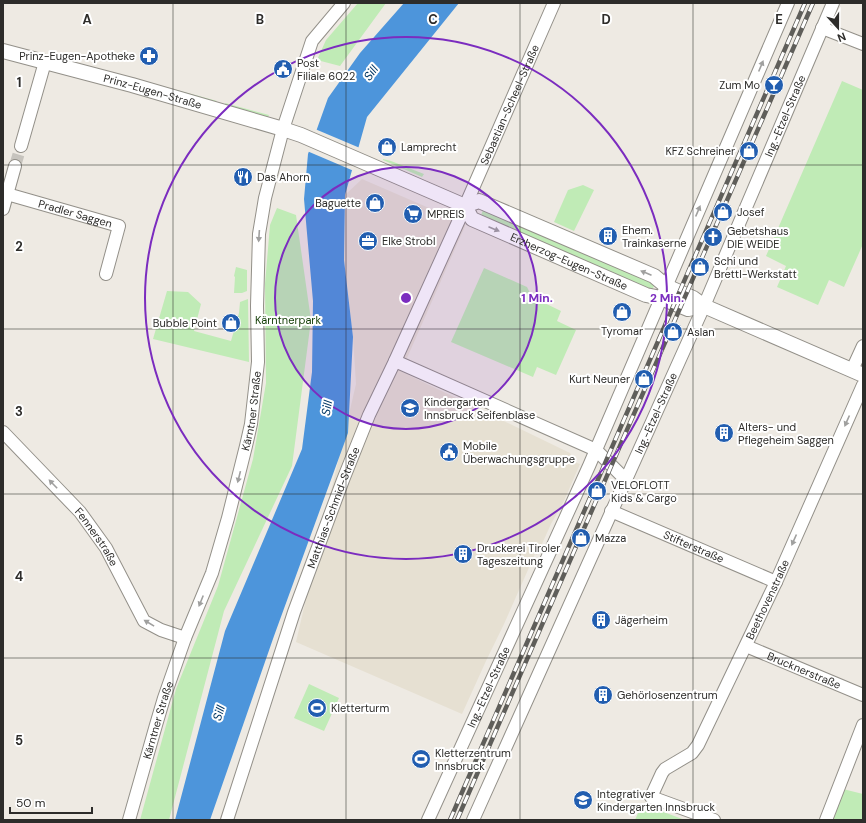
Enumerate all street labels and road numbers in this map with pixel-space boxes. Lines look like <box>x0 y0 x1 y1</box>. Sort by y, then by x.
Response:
street label: Sebastian-Scheel-Straße <box>477 42 542 167</box>
street label: Prinz-Eugen-Straße <box>102 71 203 112</box>
street label: Ing.-Etzel-Straße <box>761 73 808 159</box>
street label: Pradler Saggen <box>37 196 114 231</box>
street label: Erzherzog-Eugen-Straße <box>508 230 630 293</box>
street label: Kärntner Straße <box>238 370 264 452</box>
street label: Ing.-Etzel-Straße <box>631 370 680 456</box>
street label: Matthias-Schmid-Straße <box>304 445 362 570</box>
street label: Fennerstraße <box>72 504 121 569</box>
street label: Stifterstraße <box>661 527 726 566</box>
street label: Beethovenstraße <box>742 557 792 642</box>
street label: Ing.-Etzel-Straße <box>464 644 513 730</box>
street label: Brucknerstraße <box>765 649 843 692</box>
street label: Kärntner Straße <box>140 679 176 761</box>

